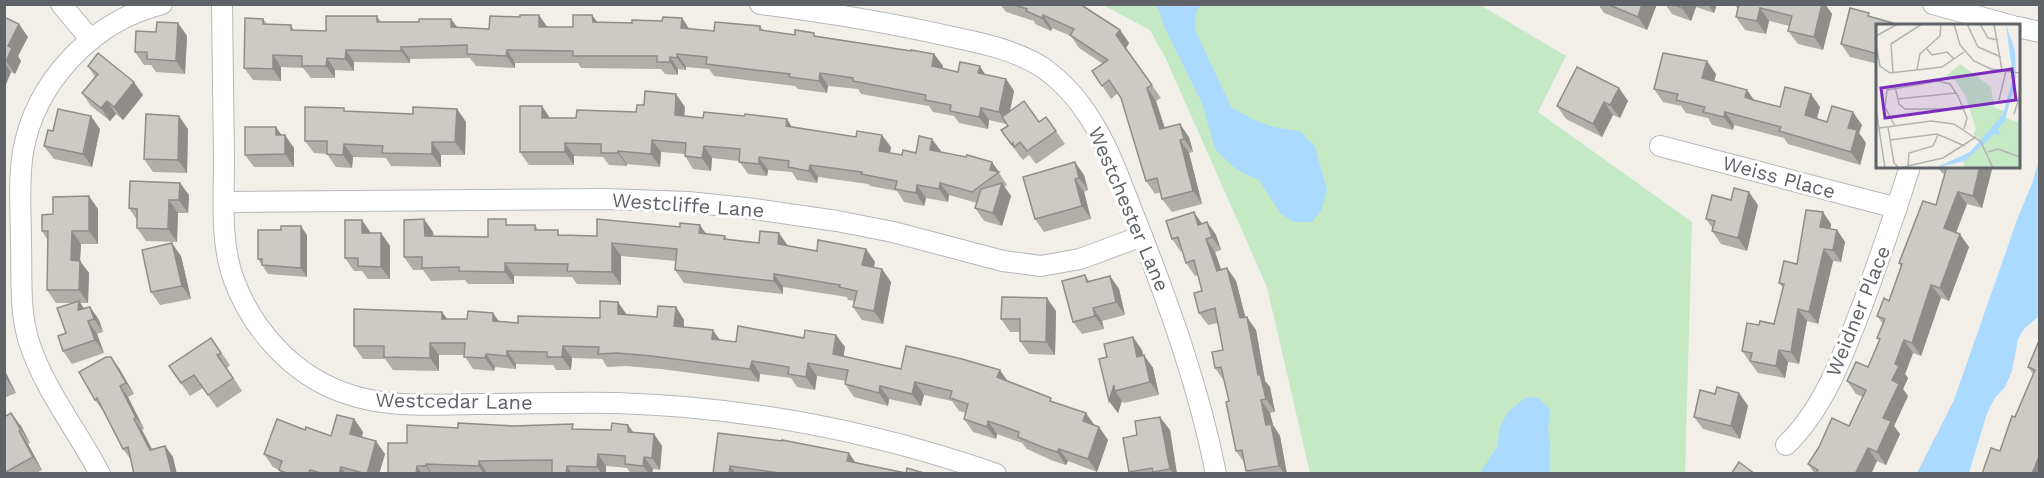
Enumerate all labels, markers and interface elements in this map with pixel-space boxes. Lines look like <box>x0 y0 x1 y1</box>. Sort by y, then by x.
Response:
inset map <box>1876 24 2020 168</box>
street label: Westchester Lane <box>1084 123 1174 295</box>
street label: Weiss Place <box>1720 150 1838 204</box>
street label: Westcliffe Lane <box>611 188 765 222</box>
street label: Weidner Place <box>1821 242 1895 380</box>
street label: Westcedar Lane <box>375 388 533 414</box>

